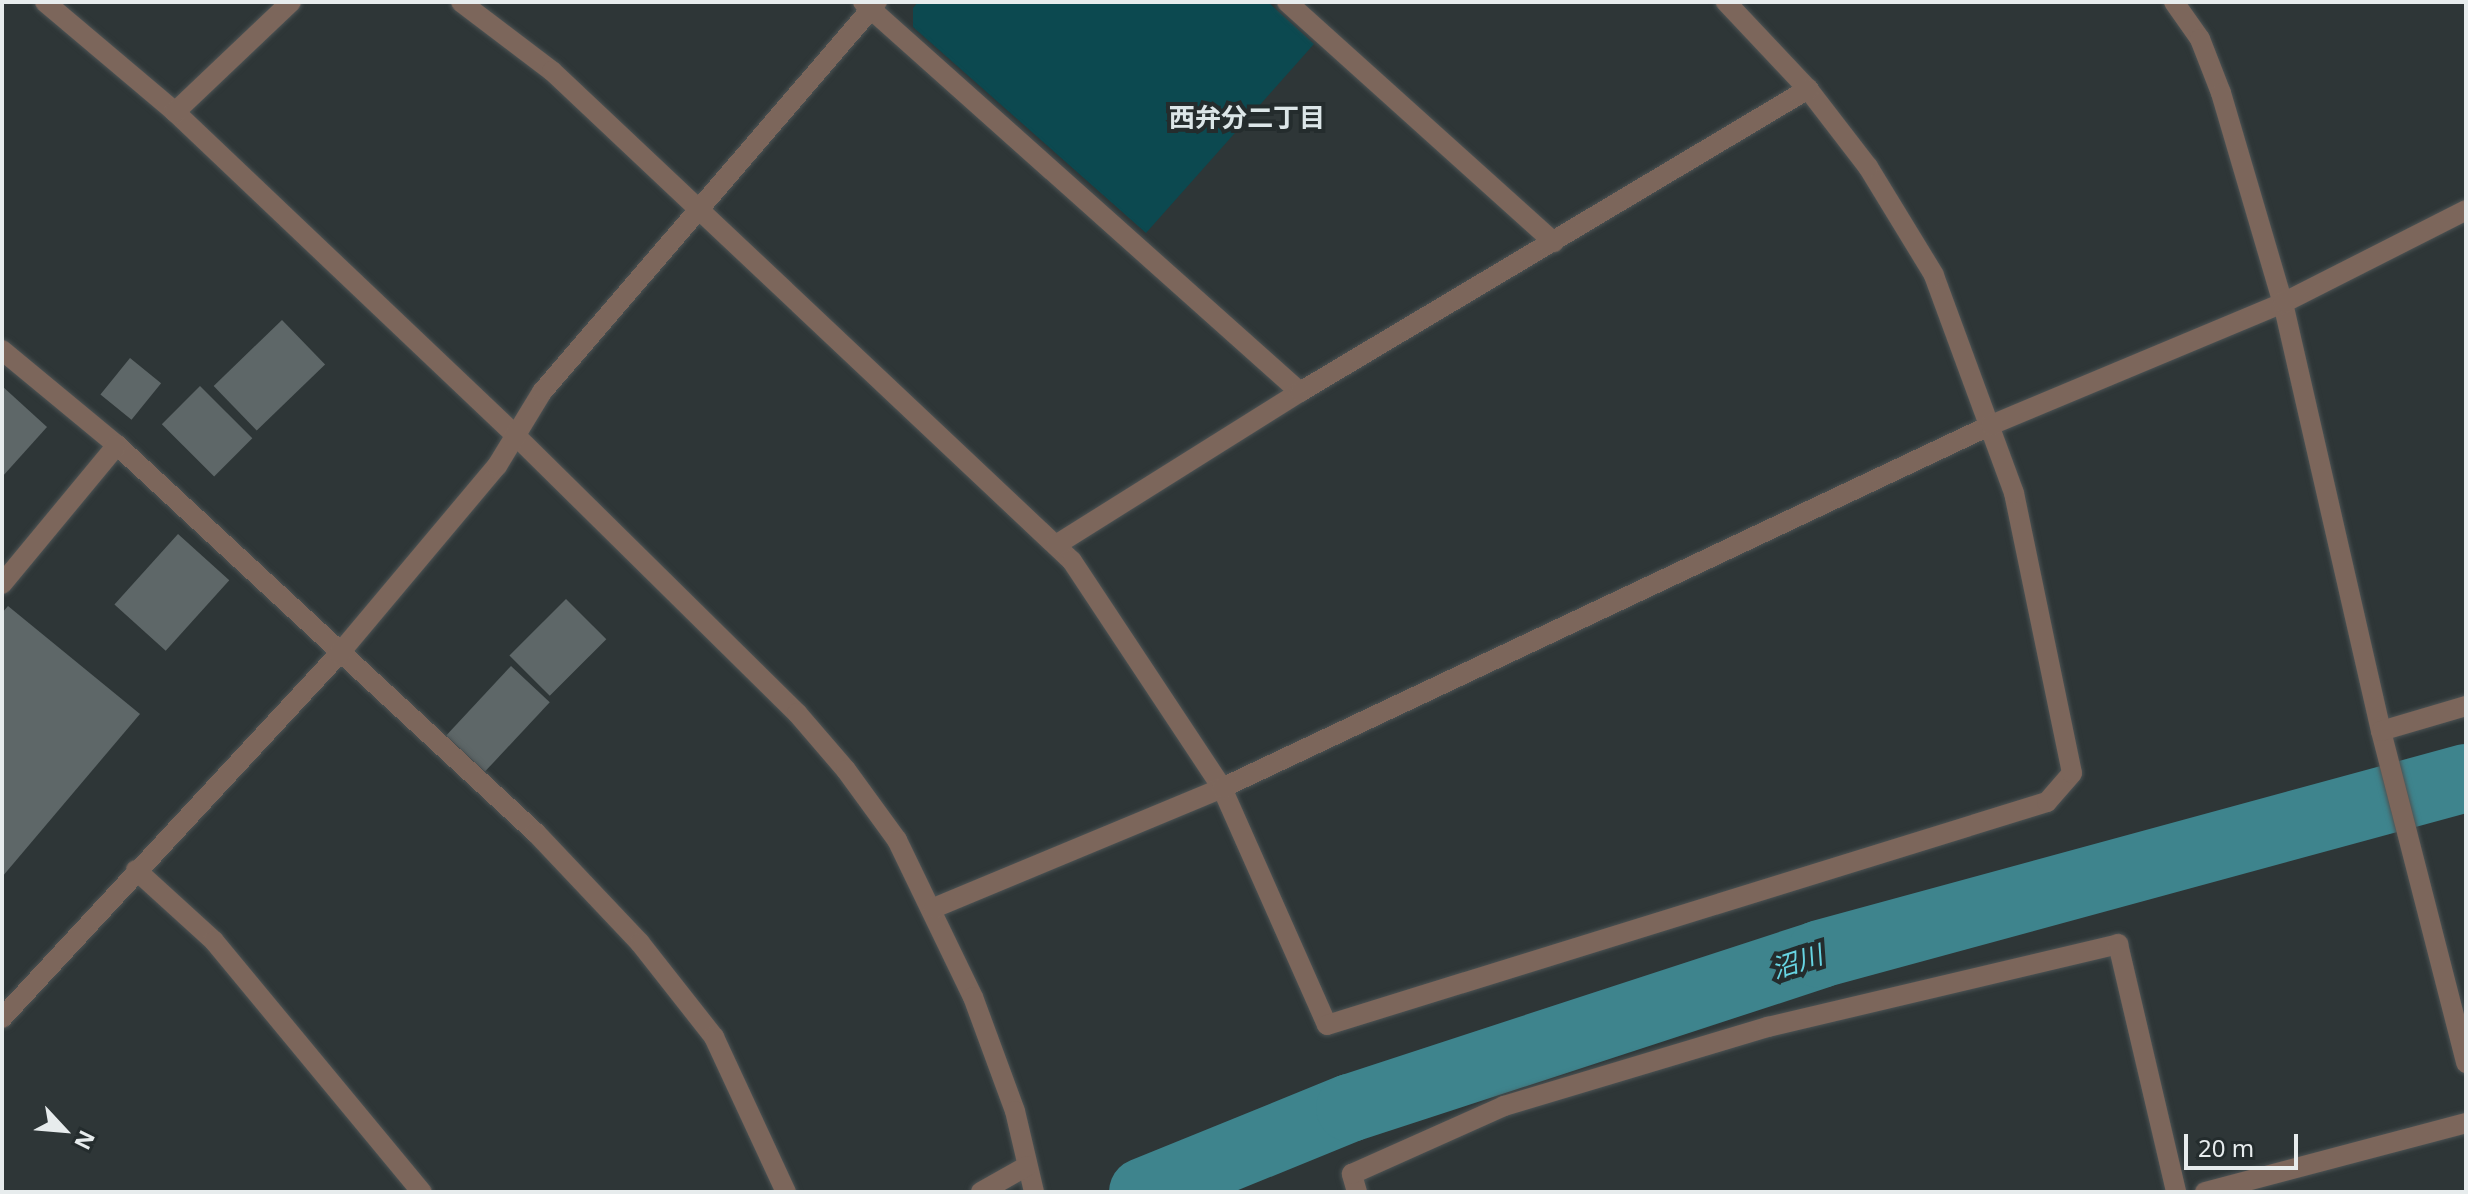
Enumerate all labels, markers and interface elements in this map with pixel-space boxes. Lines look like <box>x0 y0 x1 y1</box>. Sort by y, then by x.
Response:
district label: 西弁分二丁目 <box>1169 102 1325 134</box>
water label: 沼川 <box>1767 939 1827 985</box>
north arrow <box>24 1090 104 1170</box>
scale bar <box>2188 1118 2302 1168</box>
text: N <box>68 1126 103 1155</box>
text: 20 m <box>2198 1131 2254 1164</box>

